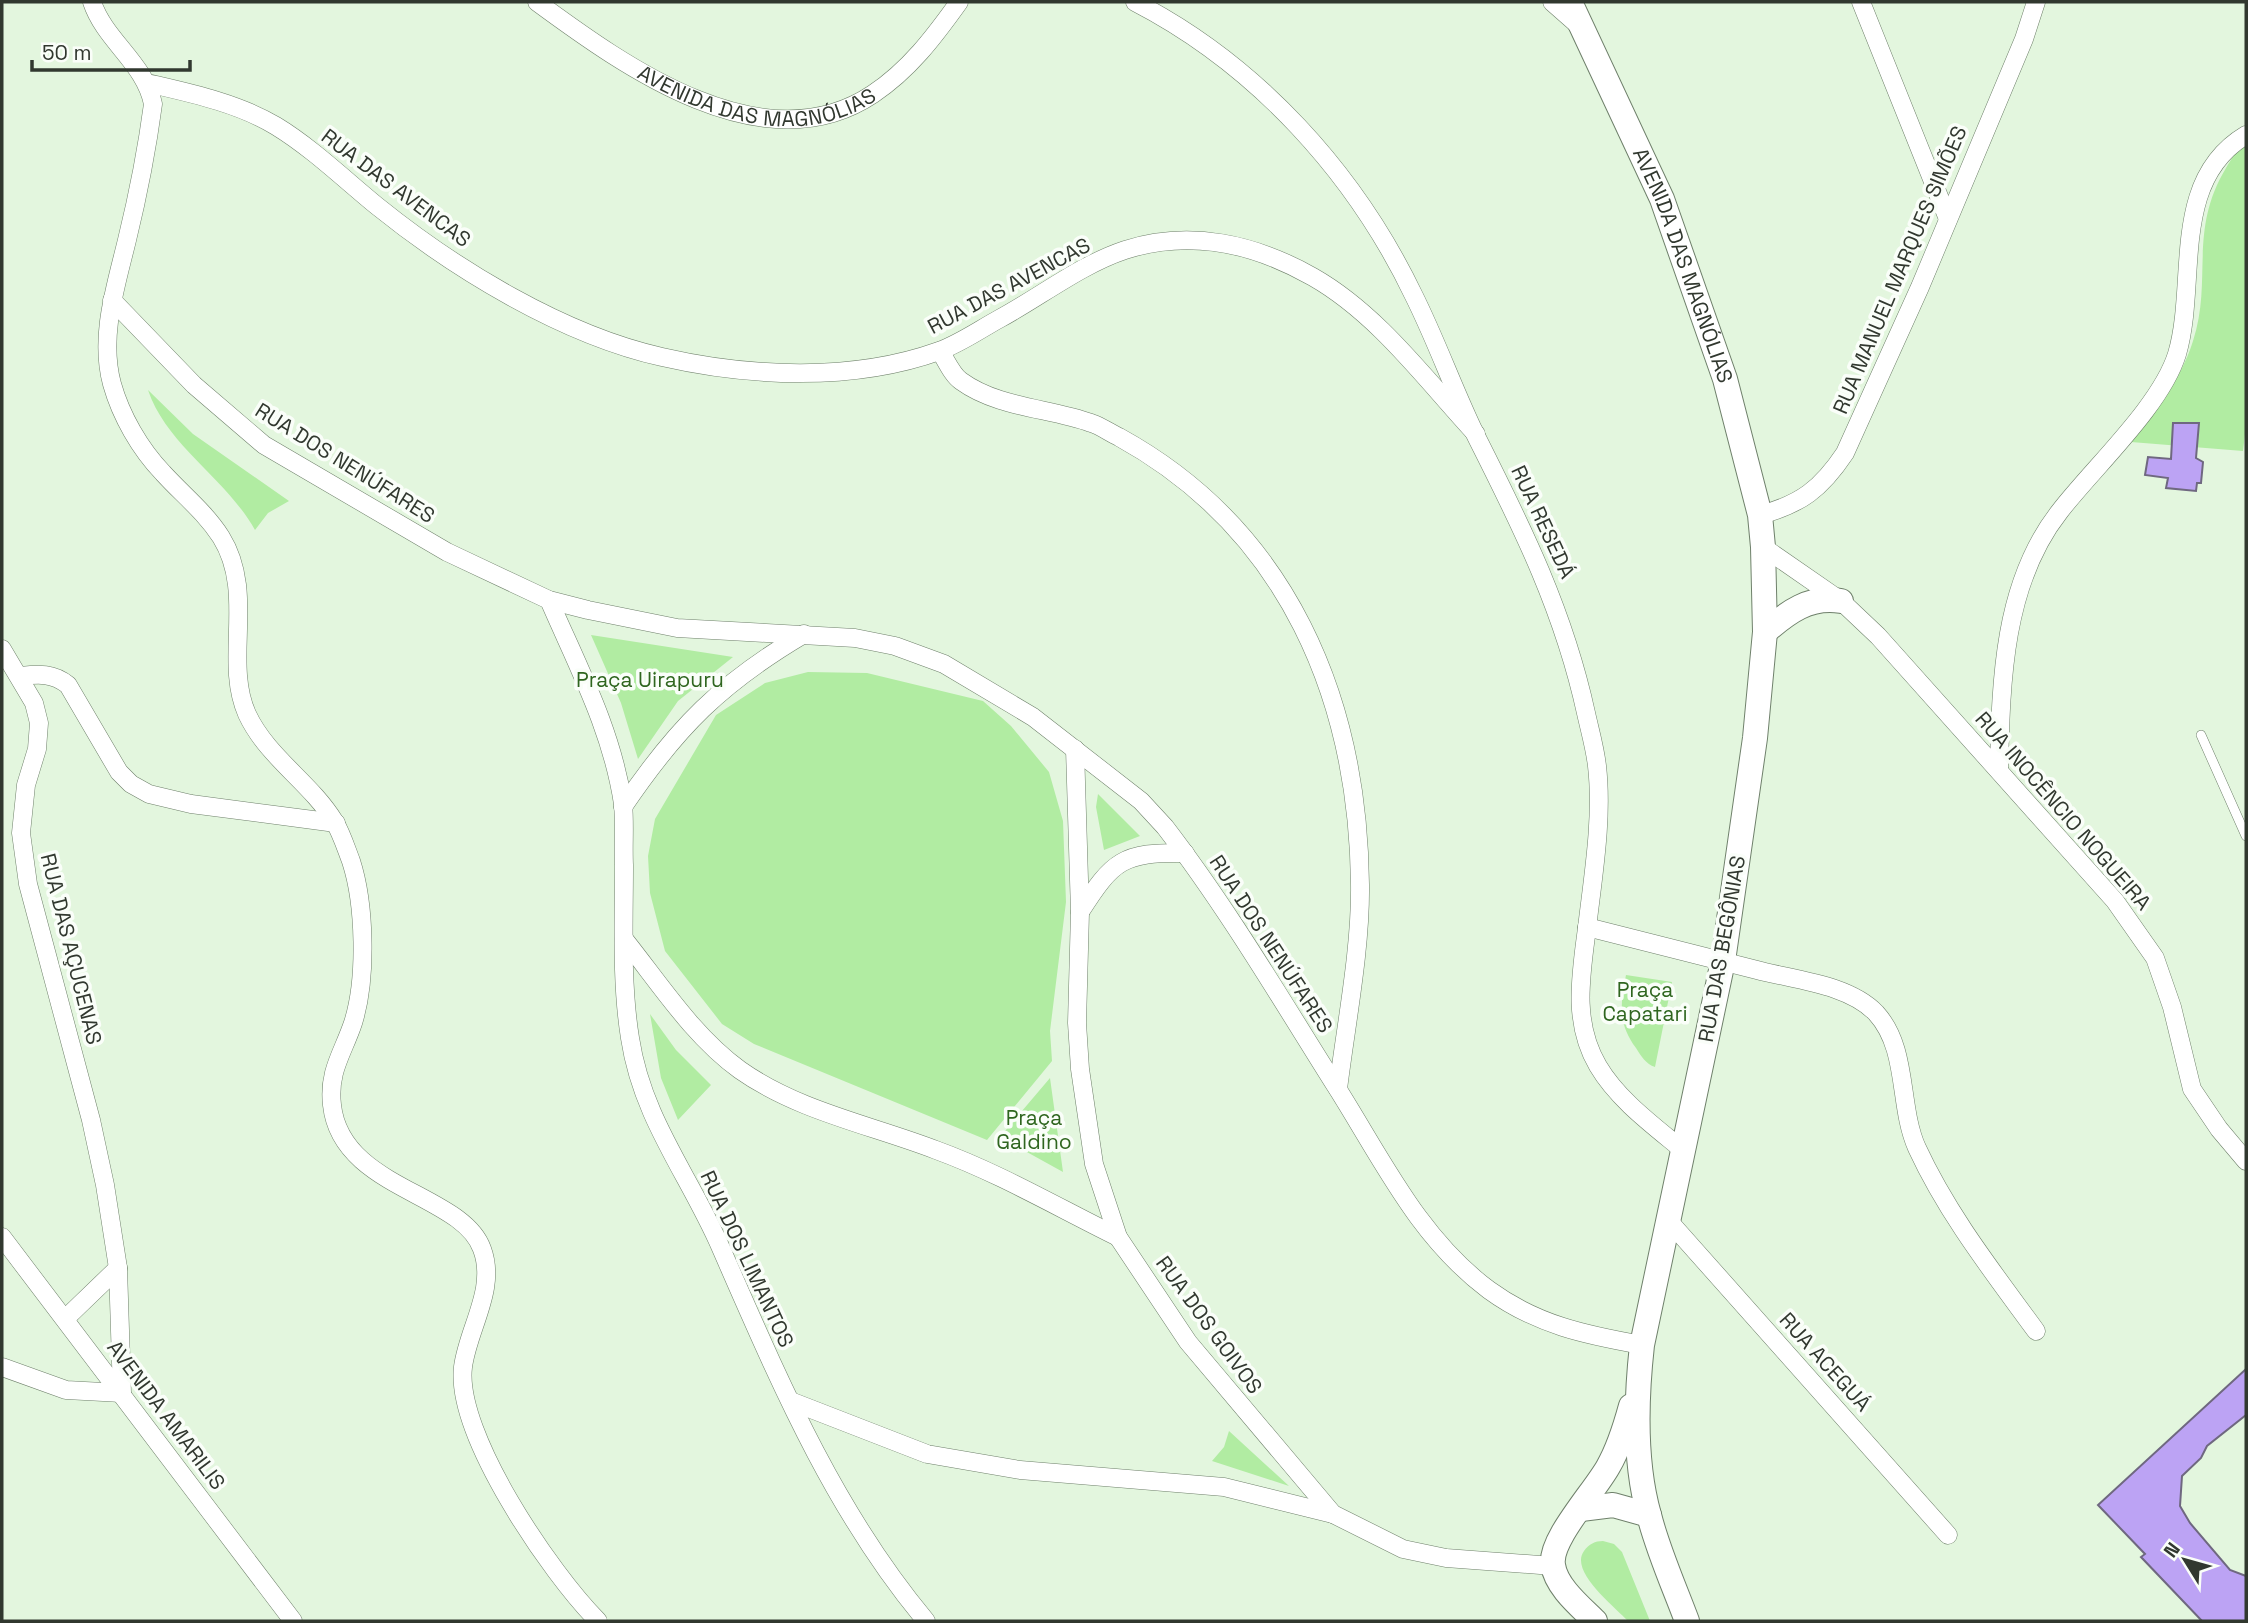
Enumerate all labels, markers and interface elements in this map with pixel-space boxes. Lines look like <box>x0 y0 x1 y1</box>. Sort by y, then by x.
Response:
scale bar <box>32 28 189 72</box>
text: 50 m <box>42 39 92 66</box>
street label: AVENIDA DAS MAGNÓLIAS <box>633 59 881 132</box>
street label: RUA MANUEL MARQUES SIMÕES <box>1826 122 1973 418</box>
street label: RUA DAS AVENCAS <box>316 123 476 253</box>
street label: AVENIDA DAS MAGNÓLIAS <box>1627 143 1739 387</box>
street label: RUA DAS AVENCAS <box>923 231 1095 340</box>
street label: RUA DOS NENÚFARES <box>250 396 440 529</box>
street label: RUA RESEDÁ <box>1505 461 1581 583</box>
park label: Praça Uirapuru <box>576 666 724 693</box>
street label: RUA INOCÊNCIO NOGUEIRA <box>1970 706 2157 916</box>
street label: RUA DOS NENÚFARES <box>1204 850 1339 1038</box>
street label: RUA DAS AÇUCENAS <box>35 851 108 1047</box>
street label: RUA DAS BEGÔNIAS <box>1692 853 1751 1044</box>
park label: Praça Capatari <box>1602 976 1688 1027</box>
park label: Praça Galdino <box>996 1104 1072 1155</box>
street label: RUA DOS LIMANTOS <box>695 1166 800 1352</box>
street label: RUA DOS GOIVOS <box>1150 1250 1269 1399</box>
street label: RUA ACEGUÁ <box>1774 1306 1877 1417</box>
street label: AVENIDA AMARILIS <box>101 1335 231 1495</box>
north arrow <box>2150 1525 2220 1595</box>
text: N <box>2158 1537 2186 1563</box>

